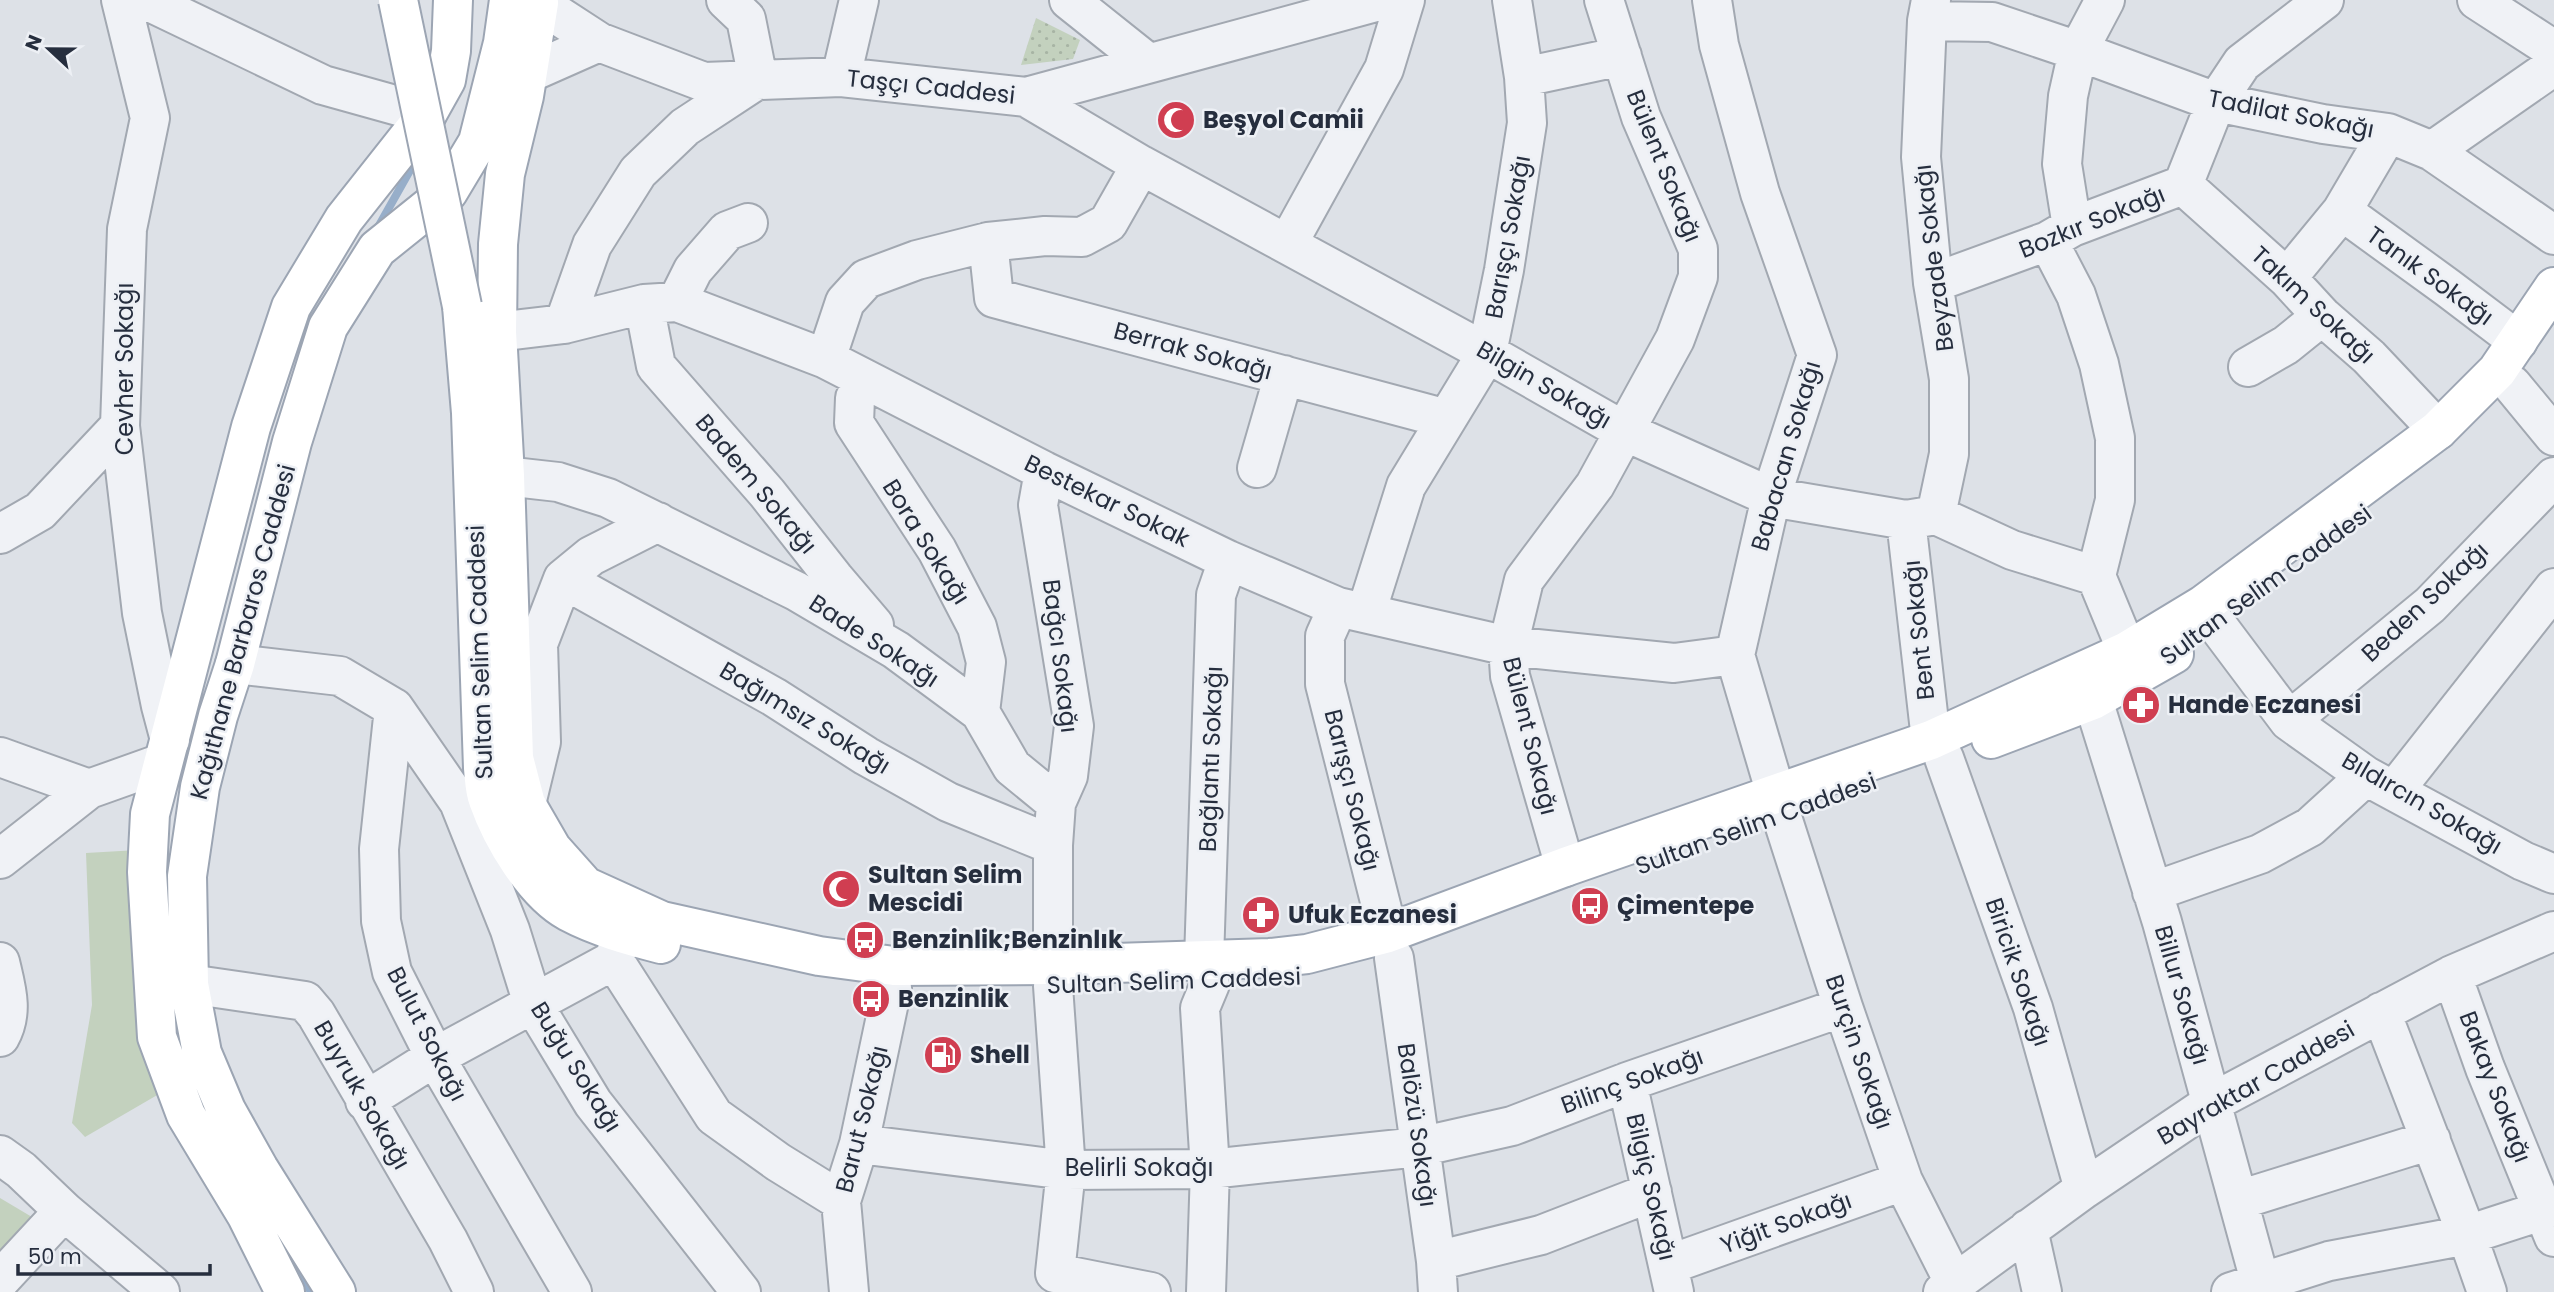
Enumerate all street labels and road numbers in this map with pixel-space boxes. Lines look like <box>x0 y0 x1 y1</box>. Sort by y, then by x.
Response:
street label: Taşçı Caddesi <box>845 61 1017 112</box>
street label: Tadilat Sokağı <box>2205 81 2377 146</box>
street label: Bülent Sokağı <box>1619 85 1710 247</box>
street label: Barışçı Sokağı <box>1477 153 1538 321</box>
street label: Beyzade Sokağı <box>1906 163 1961 353</box>
street label: Bozkır Sokağı <box>2014 177 2170 266</box>
street label: Tanık Sokağı <box>2360 218 2500 333</box>
street label: Takım Sokağı <box>2244 238 2383 371</box>
street label: Cevher Sokağı <box>108 283 141 455</box>
street label: Berrak Sokağı <box>1110 314 1276 388</box>
street label: Bilgin Sokağı <box>1471 333 1618 437</box>
street label: Babacan Sokağı <box>1743 357 1828 555</box>
street label: Badem Sokağı <box>688 407 825 561</box>
street label: Bestekar Sokak <box>1019 446 1196 555</box>
street label: Kağıthane Barbaros Caddesi <box>182 461 303 803</box>
street label: Bora Sokağı <box>875 473 978 611</box>
street label: Sultan Selim Caddesi <box>2153 496 2378 673</box>
street label: Sultan Selim Caddesi <box>459 524 500 780</box>
street label: Beden Sokağı <box>2354 534 2495 669</box>
street label: Bent Sokağı <box>1895 559 1942 702</box>
street label: Bağcı Sokağı <box>1035 577 1086 734</box>
street label: Bade Sokağı <box>803 586 946 695</box>
street label: Bağımsız Sokağı <box>714 654 897 782</box>
street label: Bülent Sokağı <box>1495 654 1566 818</box>
street label: Bağlantı Sokağı <box>1191 666 1230 852</box>
street label: Barışçı Sokağı <box>1316 706 1388 874</box>
street label: Bıldırcın Sokağı <box>2336 743 2508 862</box>
street label: Sultan Selim Caddesi <box>1631 765 1881 883</box>
street label: Biricik Sokağı <box>1978 893 2059 1050</box>
street label: Billur Sokağı <box>2147 921 2218 1068</box>
street label: Sultan Selim Caddesi <box>1046 960 1302 1001</box>
street label: Bulut Sokağı <box>379 961 475 1107</box>
street label: Burçin Sokağı <box>1818 970 1901 1134</box>
street label: Buğu Sokağı <box>523 995 630 1138</box>
street label: Bakay Sokağı <box>2451 1006 2539 1167</box>
street label: Bayraktar Caddesi <box>2151 1013 2360 1153</box>
street label: Buyruk Sokağı <box>306 1014 418 1175</box>
street label: Bilinç Sokağı <box>1556 1040 1707 1122</box>
street label: Balözü Sokağı <box>1390 1041 1445 1209</box>
street label: Barut Sokağı <box>827 1042 896 1196</box>
street label: Bilgiç Sokağı <box>1619 1110 1684 1264</box>
street label: Belirli Sokağı <box>1065 1151 1213 1184</box>
street label: Yiğit Sokağı <box>1716 1184 1856 1262</box>

